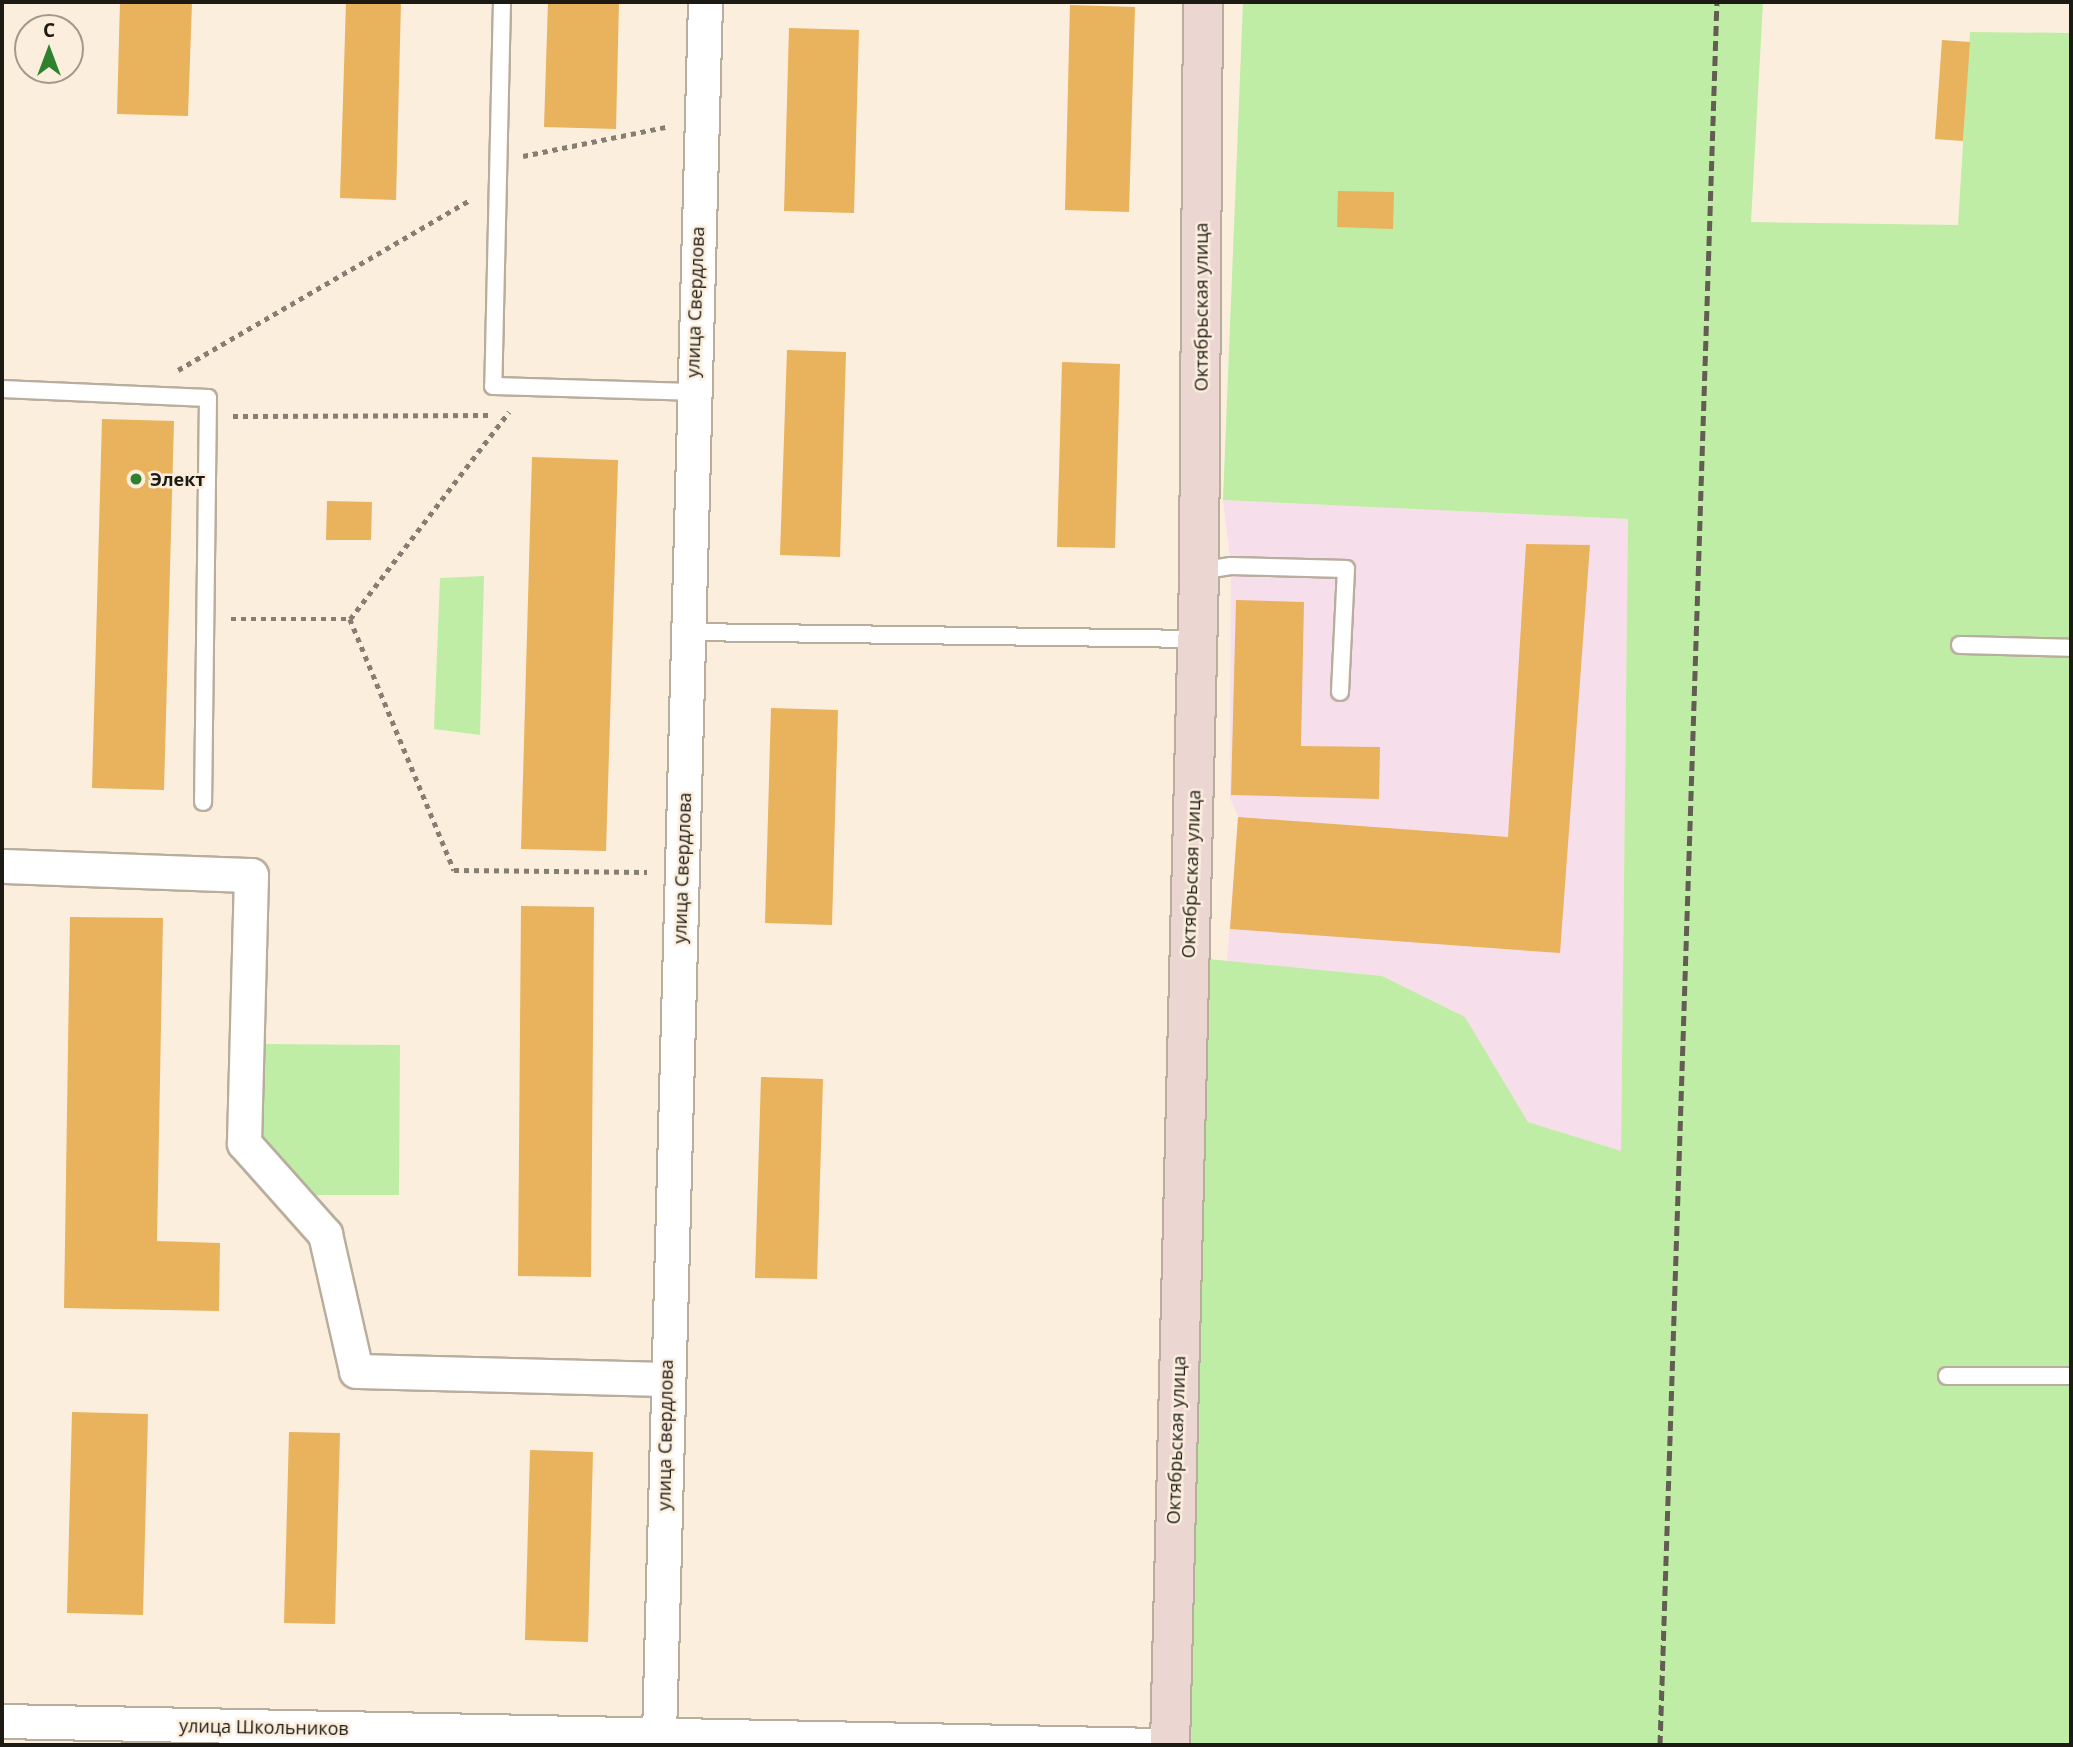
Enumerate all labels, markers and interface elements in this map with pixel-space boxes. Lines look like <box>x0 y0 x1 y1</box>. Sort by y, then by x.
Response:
north arrow <box>14 14 84 84</box>
text: С <box>43 17 55 43</box>
street label: Октябрьская улица <box>1190 223 1212 391</box>
street label: улица Свердлова <box>682 226 708 378</box>
place label: Элект <box>150 468 205 490</box>
marker: Элект <box>128 471 144 487</box>
street label: Октябрьская улица <box>1177 789 1205 959</box>
street label: улица Свердлова <box>669 792 695 944</box>
street label: Октябрьская улица <box>1162 1355 1190 1525</box>
street label: улица Свердлова <box>653 1359 677 1511</box>
street label: улица Школьников <box>179 1715 349 1739</box>

